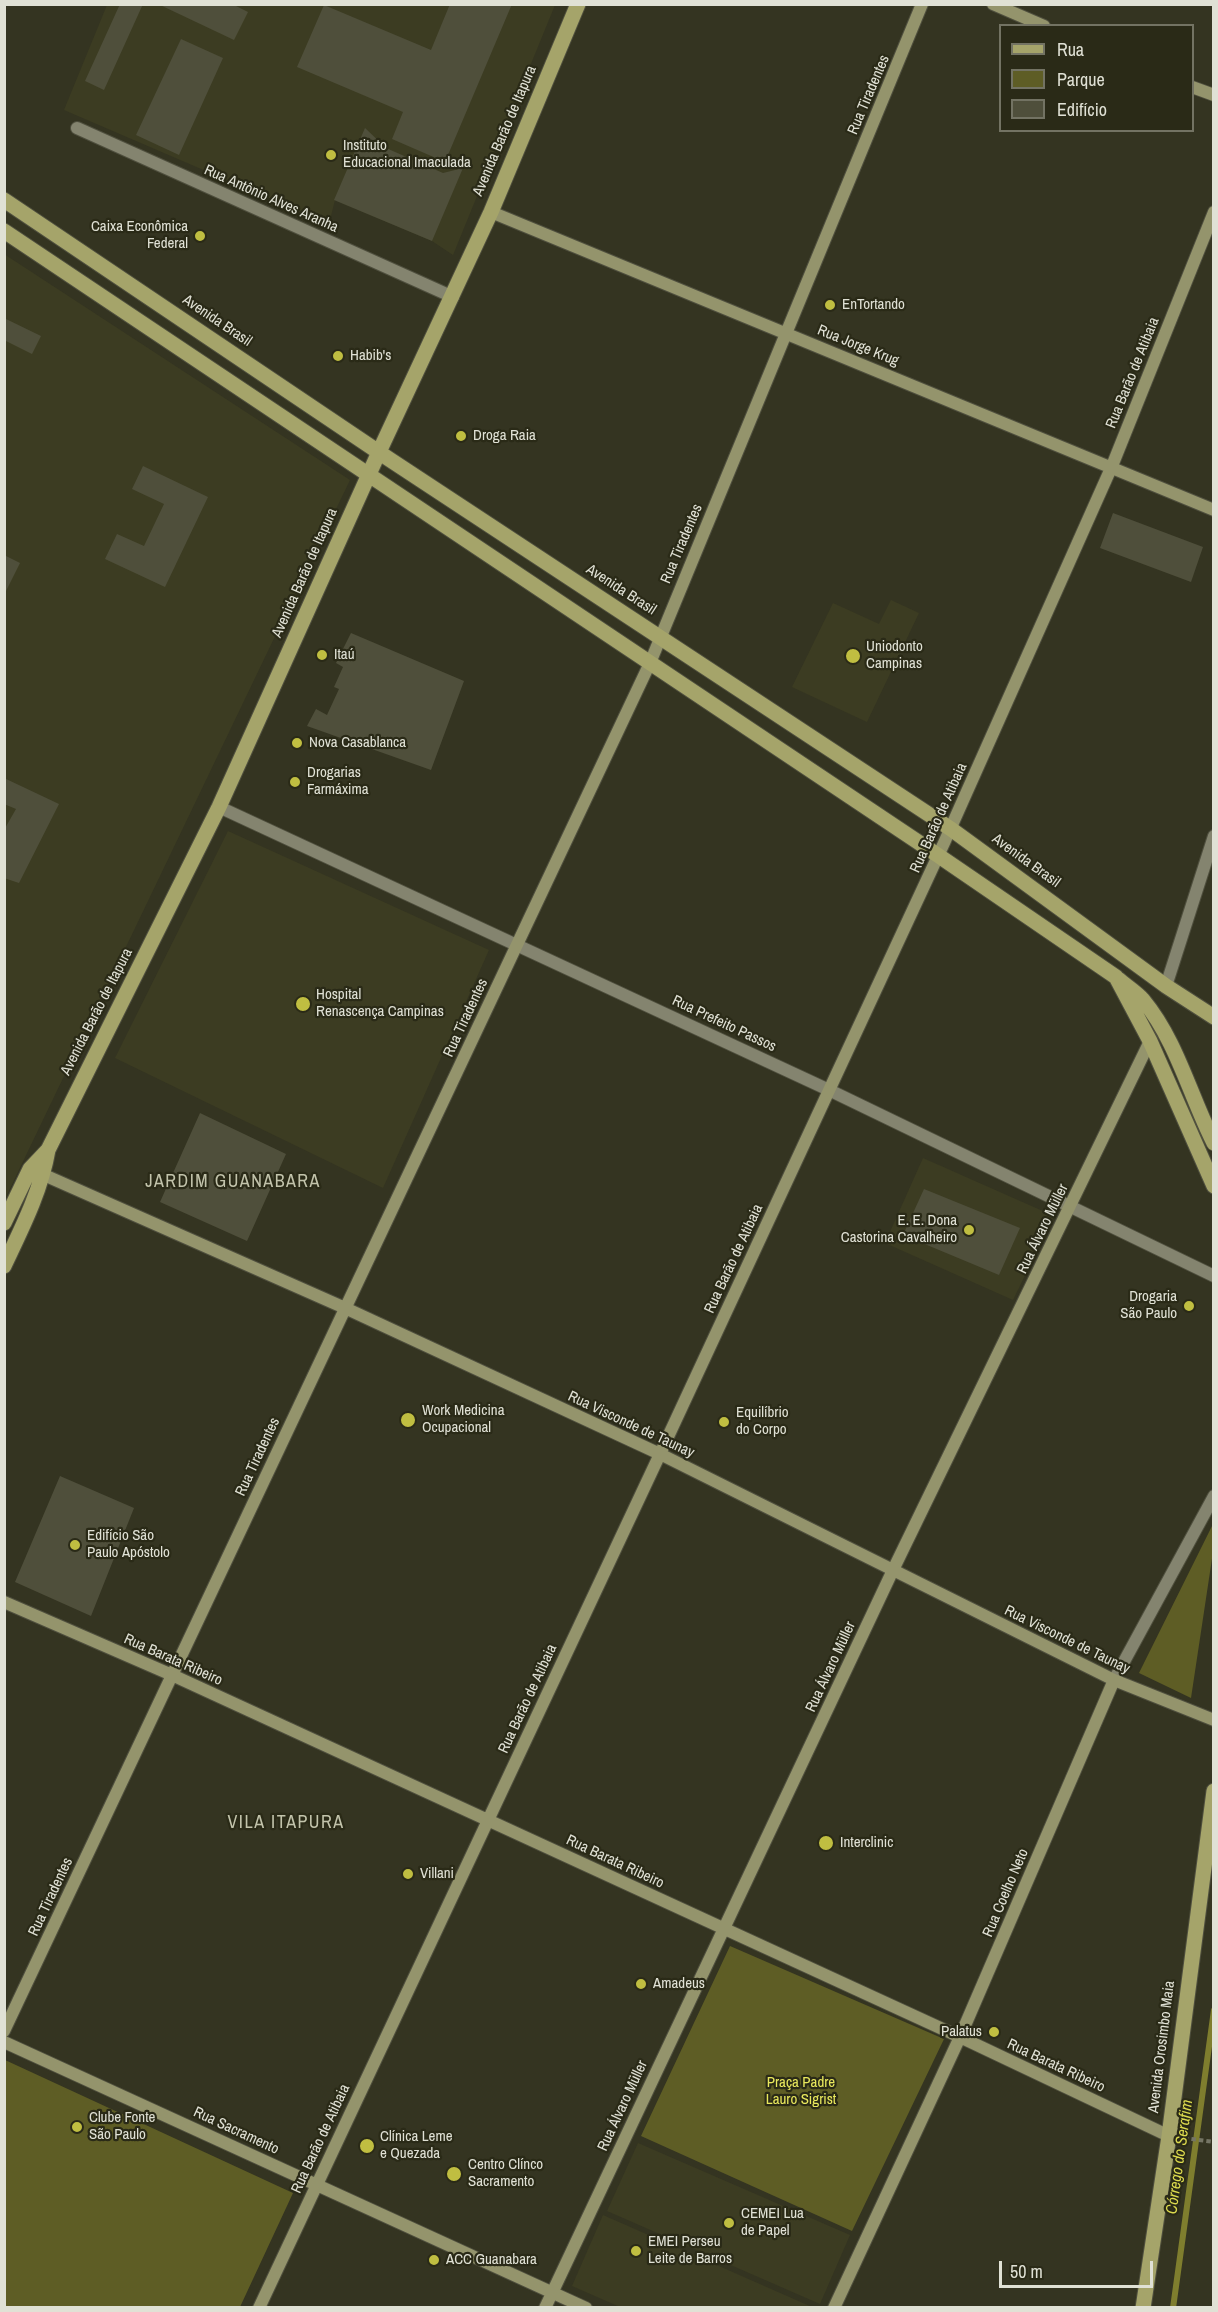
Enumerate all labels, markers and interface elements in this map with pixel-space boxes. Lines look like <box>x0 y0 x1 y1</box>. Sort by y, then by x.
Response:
legend <box>999 24 1194 132</box>
text: Rua <box>1057 37 1084 62</box>
street label: Rua Tiradentes <box>844 53 894 137</box>
street label: Avenida Barão de Itapura <box>469 63 541 199</box>
text: Parque <box>1057 67 1105 92</box>
text: Edifício <box>1057 97 1107 122</box>
place label: Instituto Educacional Imaculada <box>343 137 471 172</box>
marker: Instituto Educacional Imaculada <box>324 148 338 162</box>
street label: Rua Antônio Alves Aranha <box>201 161 341 237</box>
place label: Caixa Econômica Federal <box>91 218 188 253</box>
marker: Caixa Econômica Federal <box>193 229 207 243</box>
street label: Avenida Brasil <box>179 291 255 351</box>
place label: EnTortando <box>842 296 905 314</box>
marker: EnTortando <box>823 298 837 312</box>
street label: Rua Barão de Atibaia <box>1102 315 1164 431</box>
street label: Rua Jorge Krug <box>815 322 901 370</box>
place label: Habib's <box>350 347 391 365</box>
marker: Habib's <box>331 349 345 363</box>
place label: Droga Raia <box>473 427 536 445</box>
marker: Droga Raia <box>454 429 468 443</box>
street label: Rua Tiradentes <box>657 502 707 586</box>
street label: Avenida Barão de Itapura <box>268 505 342 641</box>
street label: Avenida Brasil <box>583 561 659 619</box>
place label: Uniodonto Campinas <box>866 638 923 673</box>
place label: Itaú <box>334 646 355 664</box>
marker: Uniodonto Campinas <box>844 647 862 665</box>
marker: Itaú <box>315 648 329 662</box>
place label: Nova Casablanca <box>309 734 406 752</box>
marker: Nova Casablanca <box>290 736 304 750</box>
street label: Rua Barão de Atibaia <box>907 760 971 876</box>
place label: Drogarias Farmáxima <box>307 764 369 799</box>
marker: Drogarias Farmáxima <box>288 775 302 789</box>
street label: Avenida Brasil <box>988 830 1064 892</box>
street label: Avenida Barão de Itapura <box>57 946 137 1078</box>
street label: Rua Tiradentes <box>440 976 492 1060</box>
place label: Hospital Renascença Campinas <box>316 986 444 1021</box>
street label: Rua Prefeito Passos <box>669 992 779 1056</box>
marker: Hospital Renascença Campinas <box>294 995 312 1013</box>
district label: JARDIM GUANABARA <box>145 1171 321 1193</box>
street label: Rua Álvaro Müller <box>1013 1181 1073 1277</box>
street label: Rua Barão de Atibaia <box>701 1202 767 1316</box>
place label: E. E. Dona Castorina Cavalheiro <box>841 1212 957 1247</box>
marker: E. E. Dona Castorina Cavalheiro <box>962 1223 976 1237</box>
place label: Drogaria São Paulo <box>1120 1288 1177 1323</box>
marker: Drogaria São Paulo <box>1182 1299 1196 1313</box>
street label: Rua Visconde de Taunay <box>565 1388 697 1462</box>
place label: Work Medicina Ocupacional <box>422 1402 504 1437</box>
place label: Equilíbrio do Corpo <box>736 1404 789 1439</box>
marker: Work Medicina Ocupacional <box>399 1411 417 1429</box>
street label: Rua Tiradentes <box>232 1415 284 1499</box>
marker: Equilíbrio do Corpo <box>717 1415 731 1429</box>
place label: Edifício São Paulo Apóstolo <box>87 1527 170 1562</box>
marker: Edifício São Paulo Apóstolo <box>68 1538 82 1552</box>
street label: Rua Visconde de Taunay <box>1001 1602 1133 1678</box>
street label: Rua Álvaro Müller <box>802 1619 860 1715</box>
street label: Rua Barata Ribeiro <box>121 1630 225 1690</box>
street label: Rua Barão de Atibaia <box>495 1642 561 1756</box>
district label: VILA ITAPURA <box>228 1812 344 1834</box>
street label: Rua Barata Ribeiro <box>563 1831 667 1893</box>
marker: Interclinic <box>817 1834 835 1852</box>
place label: Interclinic <box>840 1834 893 1852</box>
street label: Rua Coelho Neto <box>979 1846 1033 1940</box>
street label: Rua Tiradentes <box>25 1855 77 1939</box>
place label: Villani <box>420 1865 454 1883</box>
marker: Villani <box>401 1867 415 1881</box>
place label: Amadeus <box>653 1975 705 1993</box>
marker: Amadeus <box>634 1977 648 1991</box>
street label: Avenida Orosimbo Maia <box>1145 1980 1179 2114</box>
place label: Palatus <box>941 2023 982 2041</box>
marker: Palatus <box>987 2025 1001 2039</box>
street label: Rua Barata Ribeiro <box>1004 2035 1108 2097</box>
street label: Rua Álvaro Müller <box>594 2058 652 2154</box>
park label: Praça Padre Lauro Sigrist <box>766 2074 836 2109</box>
street label: Rua Barão de Atibaia <box>288 2082 354 2196</box>
water label: Córrego do Serafim <box>1162 2099 1198 2215</box>
street label: Rua Sacramento <box>190 2103 282 2159</box>
place label: Clube Fonte São Paulo <box>89 2109 155 2144</box>
marker: Clube Fonte São Paulo <box>70 2120 84 2134</box>
place label: Clínica Leme e Quezada <box>380 2128 452 2163</box>
marker: Clínica Leme e Quezada <box>358 2137 376 2155</box>
place label: Centro Clínco Sacramento <box>468 2156 543 2191</box>
marker: Centro Clínco Sacramento <box>445 2165 463 2183</box>
place label: CEMEI Lua de Papel <box>741 2205 804 2240</box>
marker: CEMEI Lua de Papel <box>722 2216 736 2230</box>
place label: EMEI Perseu Leite de Barros <box>648 2233 732 2268</box>
marker: EMEI Perseu Leite de Barros <box>629 2244 643 2258</box>
scale bar <box>1002 2249 1156 2287</box>
place label: ACC Guanabara <box>446 2251 537 2269</box>
marker: ACC Guanabara <box>427 2253 441 2267</box>
text: 50 m <box>1010 2259 1043 2284</box>

